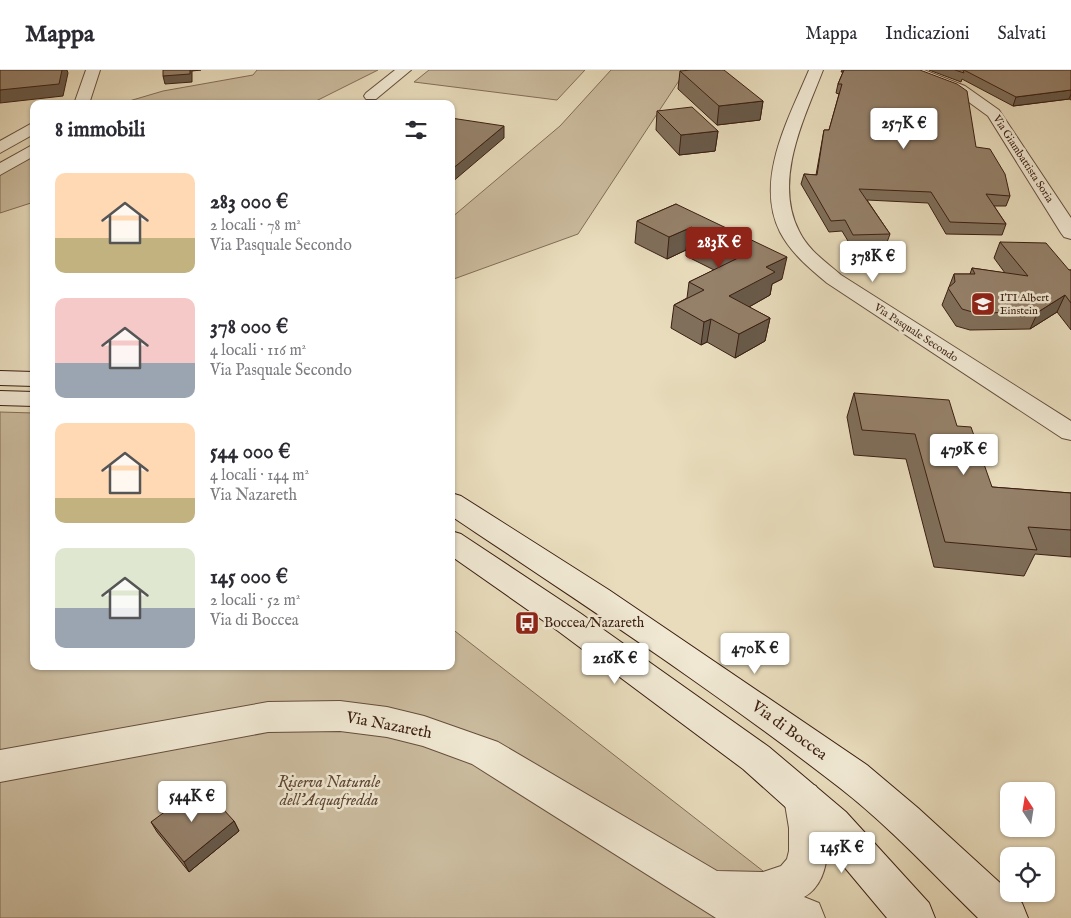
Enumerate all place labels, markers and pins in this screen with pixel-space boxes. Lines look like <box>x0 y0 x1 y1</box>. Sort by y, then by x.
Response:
pin: 257K € <box>863 108 945 150</box>
pin: 283K € <box>678 226 760 269</box>
pin: 378K € <box>832 240 914 283</box>
school or university icon: ITI Albert Einstein <box>970 291 996 317</box>
place label: ITI Albert Einstein <box>1000 291 1049 318</box>
pin: 479K € <box>923 434 1005 476</box>
bus stop icon: Boccea/Nazareth <box>514 610 540 636</box>
place label: Boccea/Nazareth <box>544 614 645 632</box>
pin: 470K € <box>714 632 796 675</box>
pin: 216K € <box>574 642 656 685</box>
pin: 544K € <box>151 780 233 823</box>
pin: 145K € <box>801 832 883 874</box>

